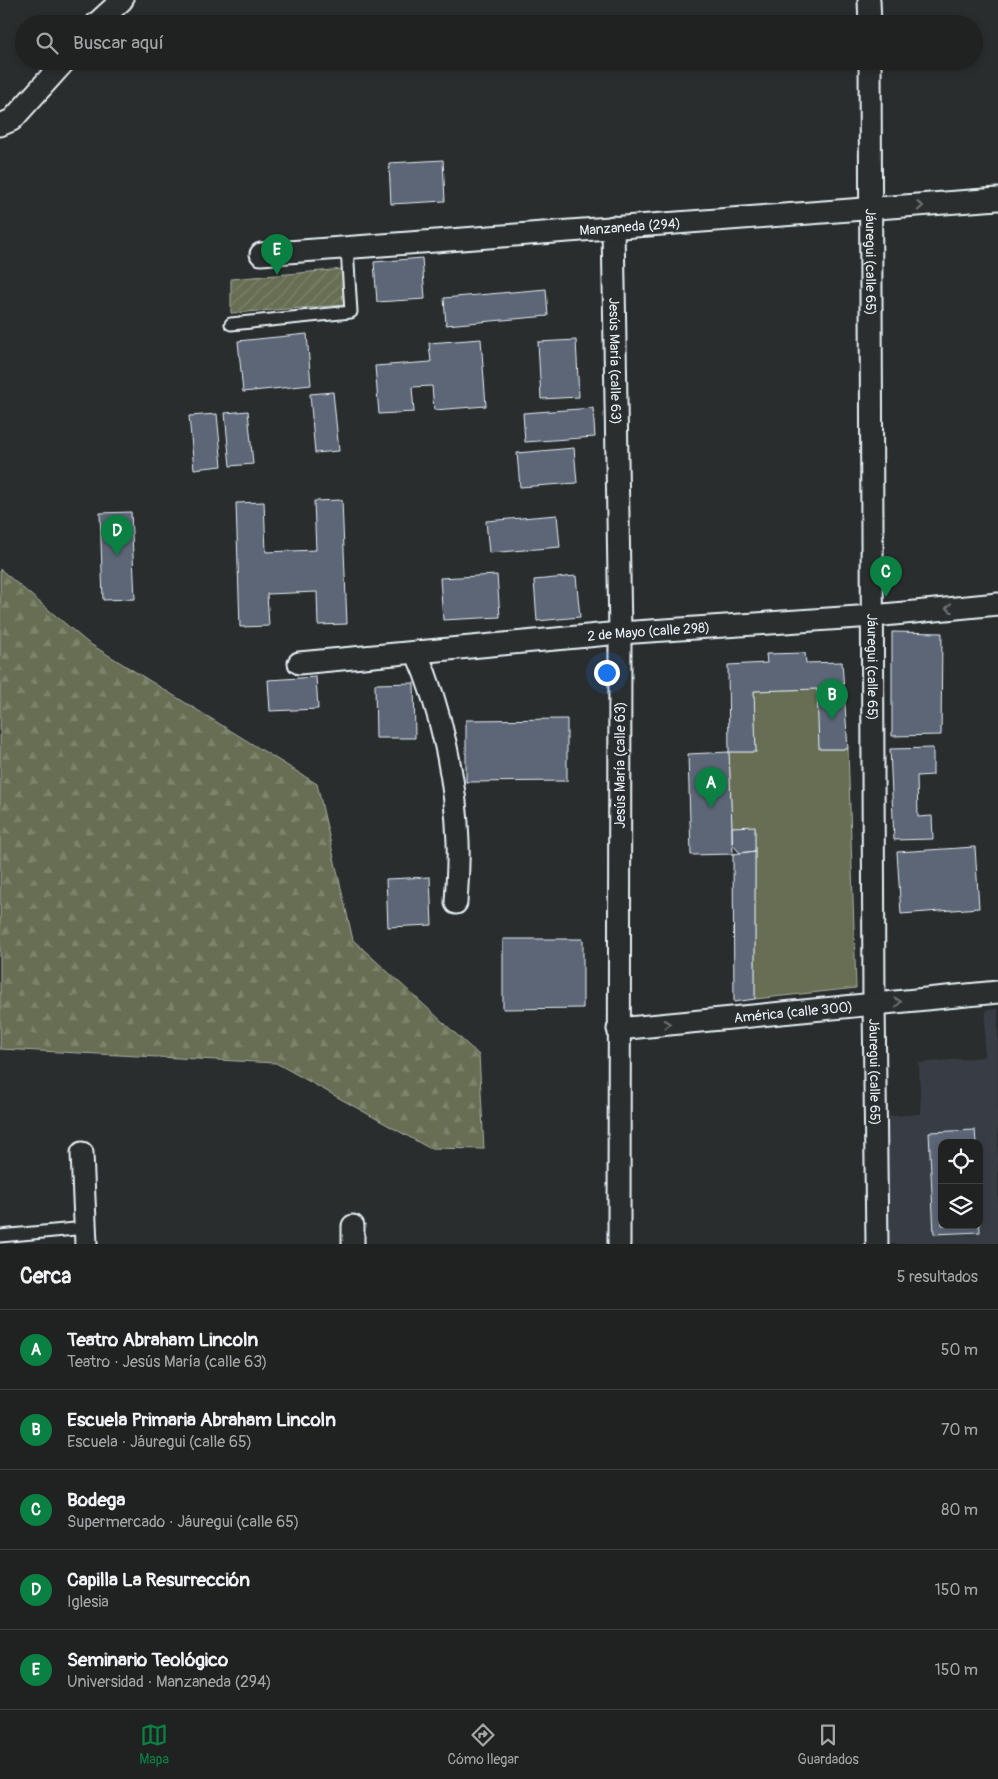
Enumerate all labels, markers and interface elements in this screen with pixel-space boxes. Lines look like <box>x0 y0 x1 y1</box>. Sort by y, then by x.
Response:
search box <box>15 15 983 70</box>
icon: search <box>33 29 61 57</box>
text: Buscar aquí <box>73 31 164 55</box>
one-way arrow <box>917 200 925 211</box>
street label: Jáuregui (calle 65) <box>862 208 880 316</box>
street label: Manzaneda (294) <box>579 214 681 239</box>
pin: E <box>261 234 293 275</box>
street label: Jesús María (calle 63) <box>606 297 625 425</box>
pin: D <box>101 515 133 556</box>
pin: C <box>870 556 902 597</box>
one-way arrow <box>945 603 953 614</box>
street label: Jáuregui (calle 65) <box>864 613 881 721</box>
street label: 2 de Mayo (calle 298) <box>587 618 710 645</box>
your location <box>594 660 620 686</box>
pin: B <box>816 679 848 720</box>
street label: Jesús María (calle 63) <box>612 701 629 829</box>
pin: A <box>695 767 727 808</box>
one-way arrow <box>895 997 903 1008</box>
street label: América (calle 300) <box>733 998 853 1026</box>
street label: Jáuregui (calle 65) <box>866 1018 884 1126</box>
one-way arrow <box>663 1019 671 1030</box>
map controls <box>938 1139 983 1229</box>
button: locate <box>938 1139 983 1184</box>
button: layers <box>938 1184 983 1229</box>
text: Cerca <box>20 1263 71 1290</box>
text: 5 resultados <box>897 1267 978 1287</box>
text: Teatro Abraham Lincoln <box>67 1328 258 1352</box>
text: A <box>31 1340 41 1360</box>
text: 50 m <box>941 1340 978 1360</box>
text: Teatro · Jesús María (calle 63) <box>67 1352 268 1372</box>
text: Escuela Primaria Abraham Lincoln <box>67 1408 336 1432</box>
text: B <box>31 1420 41 1440</box>
text: 70 m <box>941 1420 978 1440</box>
text: Escuela · Jáuregui (calle 65) <box>67 1432 252 1452</box>
text: Bodega <box>67 1488 125 1512</box>
text: C <box>31 1500 41 1520</box>
text: 80 m <box>941 1500 978 1520</box>
text: Supermercado · Jáuregui (calle 65) <box>67 1512 299 1532</box>
text: Capilla La Resurrección <box>67 1568 250 1592</box>
text: D <box>31 1580 41 1600</box>
text: 150 m <box>934 1580 978 1600</box>
text: Iglesia <box>67 1592 109 1612</box>
text: Seminario Teológico <box>67 1648 228 1672</box>
text: E <box>32 1660 40 1680</box>
text: 150 m <box>934 1660 978 1680</box>
text: Universidad · Manzaneda (294) <box>67 1672 272 1692</box>
tab: Mapa <box>139 1721 169 1768</box>
tab: Cómo llegar <box>448 1721 519 1768</box>
tab: Guardados <box>797 1721 859 1768</box>

